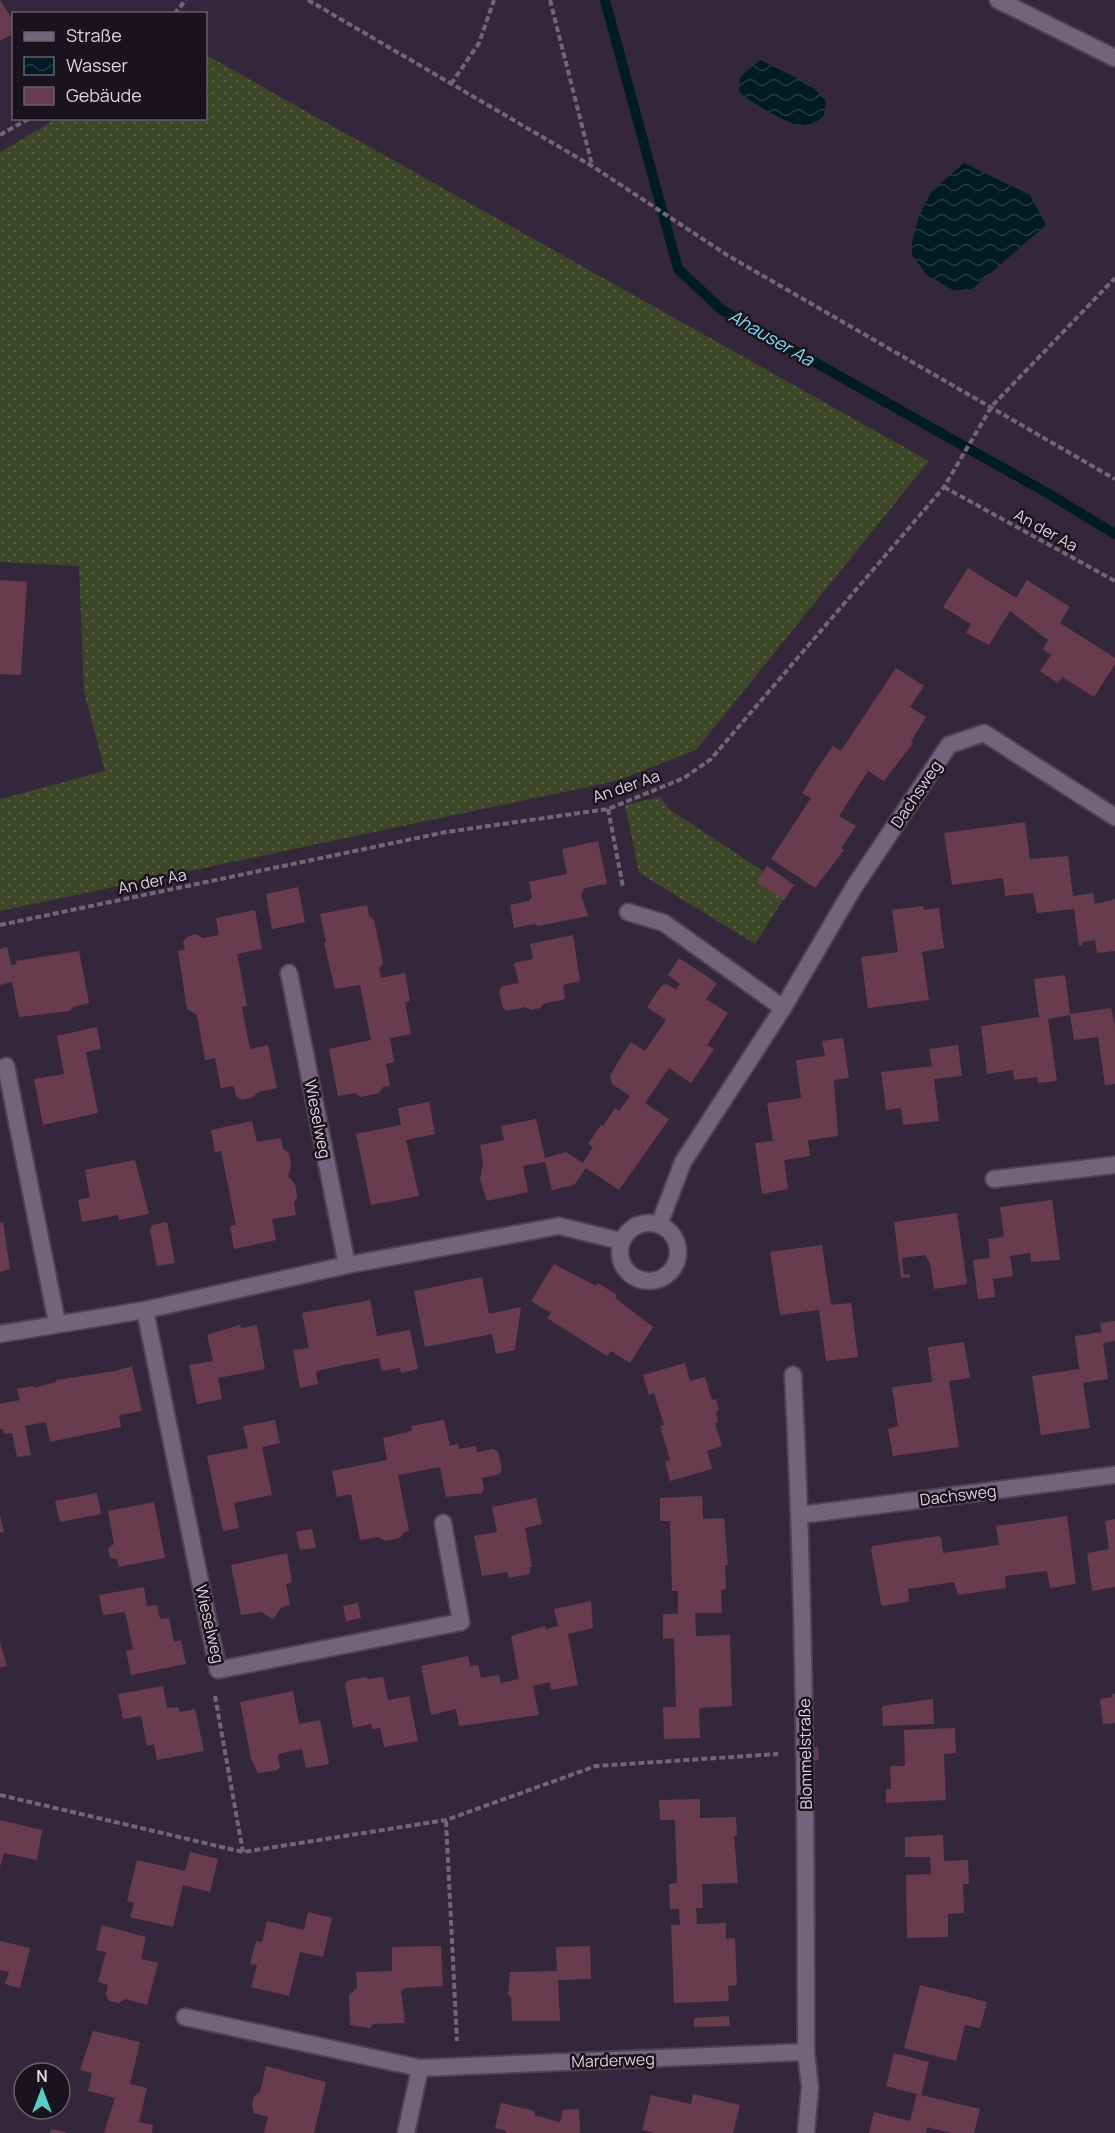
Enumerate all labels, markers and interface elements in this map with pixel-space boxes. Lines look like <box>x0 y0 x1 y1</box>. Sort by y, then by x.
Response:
legend <box>12 12 207 120</box>
text: Straße <box>66 23 122 47</box>
text: Wasser <box>66 53 128 77</box>
text: Gebäude <box>66 83 142 107</box>
water label: Ahauser Aa <box>725 303 819 372</box>
street label: An der Aa <box>1010 503 1082 557</box>
street label: Dachsweg <box>885 756 947 832</box>
street label: An der Aa <box>589 764 663 808</box>
street label: An der Aa <box>116 863 188 899</box>
street label: Wieselweg <box>300 1078 336 1160</box>
street label: Dachsweg <box>919 1479 997 1511</box>
street label: Wieselweg <box>190 1583 230 1665</box>
street label: Blommelstraße <box>793 1698 817 1810</box>
street label: Marderweg <box>571 2048 655 2072</box>
north arrow <box>12 2061 72 2121</box>
text: N <box>36 2065 48 2087</box>

